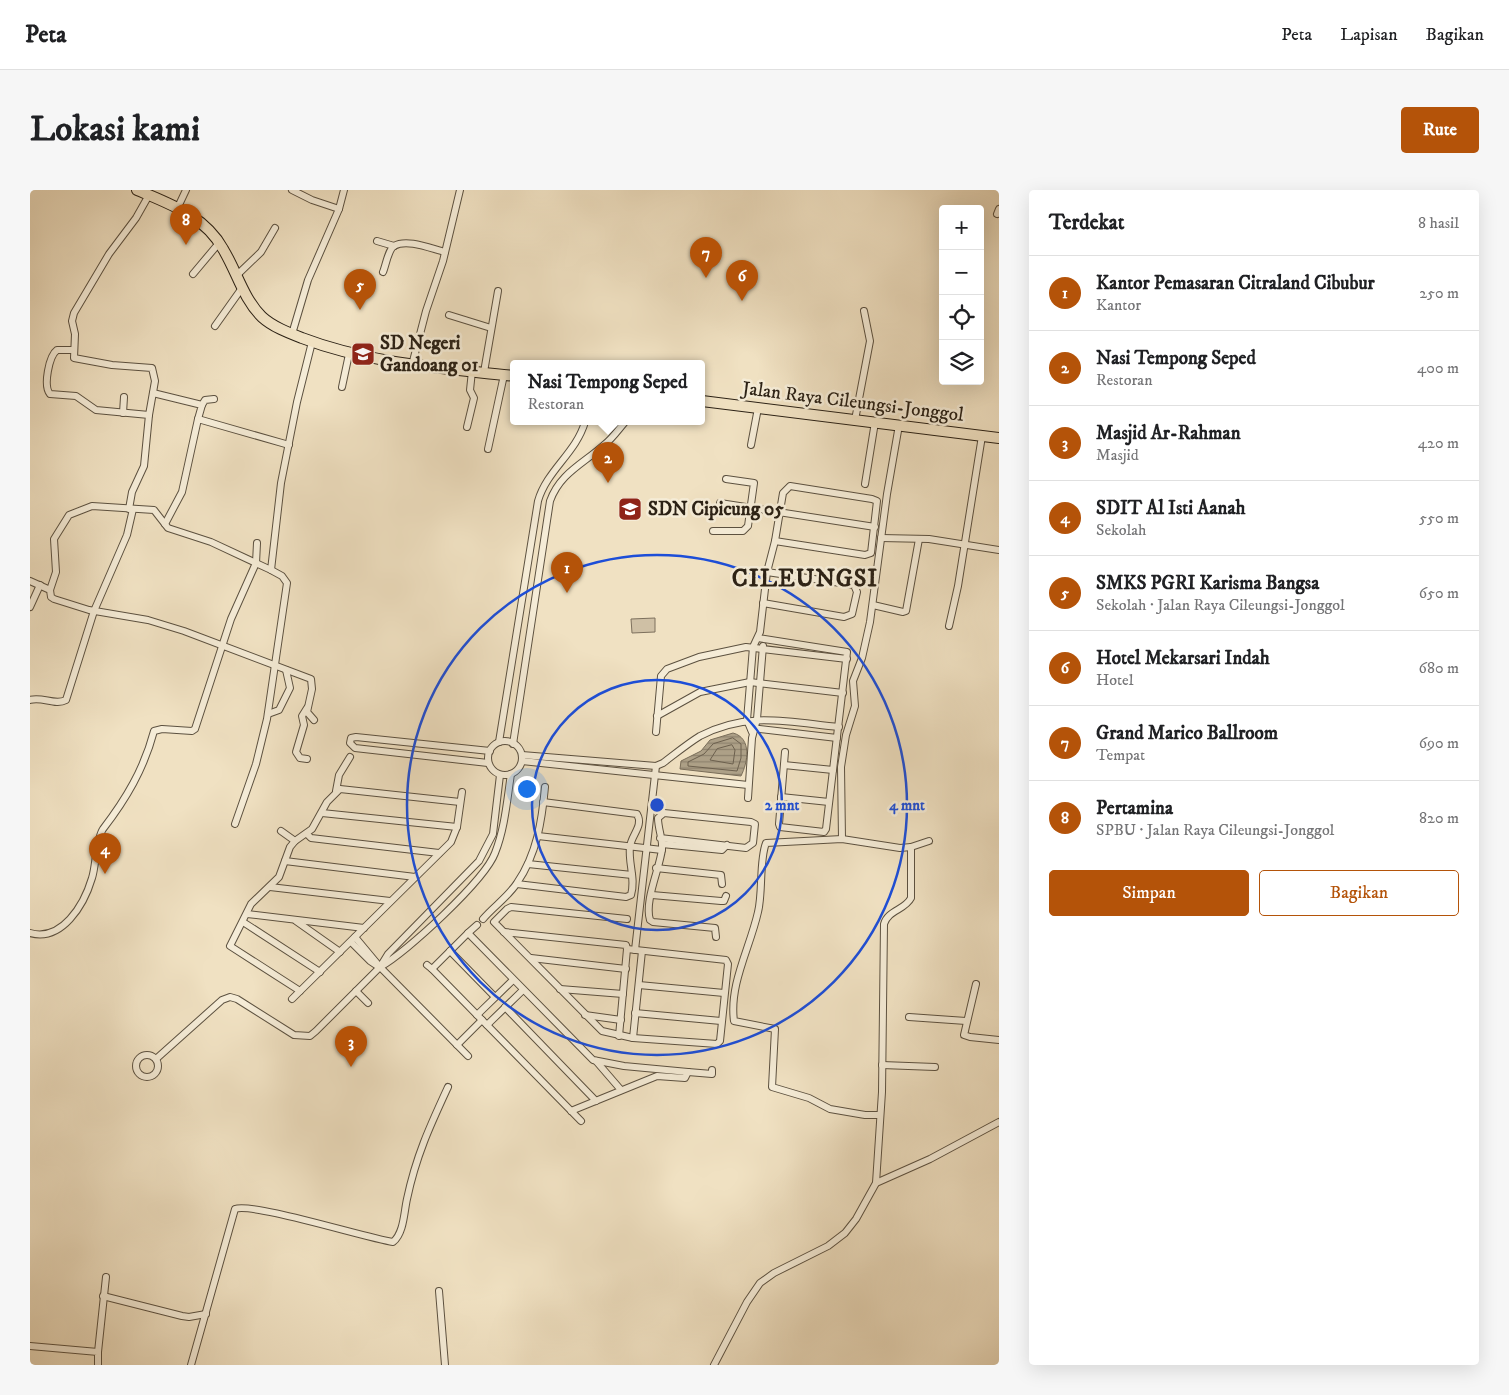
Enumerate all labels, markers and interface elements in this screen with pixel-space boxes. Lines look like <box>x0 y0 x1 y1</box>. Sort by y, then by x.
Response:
text: Peta <box>25 20 66 50</box>
text: Peta <box>1281 24 1312 46</box>
text: Lapisan <box>1340 24 1398 46</box>
text: Bagikan <box>1426 24 1484 46</box>
button: Rute <box>1401 107 1479 153</box>
text: Lokasi kami <box>30 108 200 152</box>
pin: 8 <box>170 204 202 245</box>
map controls <box>939 205 984 385</box>
button: + <box>939 205 984 250</box>
text: Terdekat <box>1049 210 1124 236</box>
text: 8 hasil <box>1418 213 1459 233</box>
pin: 7 <box>690 237 722 278</box>
button: − <box>939 250 984 295</box>
pin: 6 <box>726 260 758 301</box>
pin: 5 <box>344 269 376 310</box>
text: Kantor Pemasaran Citraland Cibubur <box>1096 272 1375 295</box>
text: 1 <box>1062 283 1068 303</box>
text: 250 m <box>1419 283 1459 303</box>
button: locate <box>939 295 984 340</box>
text: Kantor <box>1096 295 1141 315</box>
place label: SD Negeri Gandoang 01 <box>380 332 478 377</box>
button: layers <box>939 340 984 385</box>
school or university icon: SD Negeri Gandoang 01 <box>350 341 376 367</box>
text: Nasi Tempong Seped <box>1096 347 1256 370</box>
text: 2 <box>1061 358 1069 378</box>
text: 400 m <box>1417 358 1459 378</box>
popup <box>510 360 705 425</box>
text: Restoran <box>1096 370 1153 390</box>
text: Nasi Tempong Seped <box>528 371 687 394</box>
street label: Jalan Raya Cileungsi-Jonggol <box>739 377 965 427</box>
text: Restoran <box>528 394 584 414</box>
text: Masjid Ar-Rahman <box>1096 422 1241 445</box>
text: 3 <box>1062 433 1068 453</box>
text: 420 m <box>1418 433 1459 453</box>
pin: 2 <box>592 442 624 483</box>
text: Masjid <box>1096 445 1139 465</box>
school or university icon: SDN Cipicung 05 <box>617 496 643 522</box>
text: SDIT Al Isti Aanah <box>1096 497 1245 520</box>
place label: SDN Cipicung 05 <box>648 498 784 521</box>
text: 4 <box>1060 508 1070 528</box>
text: 550 m <box>1419 508 1459 528</box>
text: Sekolah <box>1096 520 1147 540</box>
pin: 1 <box>551 552 583 593</box>
district label: CILEUNGSI <box>732 564 878 594</box>
text: SMKS PGRI Karisma Bangsa <box>1096 572 1319 595</box>
text: 5 <box>1061 583 1069 603</box>
text: 650 m <box>1419 583 1459 603</box>
text: Sekolah · Jalan Raya Cileungsi-Jonggol <box>1096 595 1345 615</box>
text: Hotel Mekarsari Indah <box>1096 647 1270 670</box>
text: 6 <box>1061 658 1069 678</box>
text: 680 m <box>1419 658 1459 678</box>
text: Hotel <box>1096 670 1134 690</box>
text: Grand Marico Ballroom <box>1096 722 1278 745</box>
text: 7 <box>1061 733 1069 753</box>
text: 690 m <box>1419 733 1459 753</box>
text: Tempat <box>1096 745 1145 765</box>
your location <box>514 776 540 802</box>
centre of rings <box>648 796 666 814</box>
text: 2 mnt <box>765 796 799 815</box>
text: 4 mnt <box>888 796 925 815</box>
text: Pertamina <box>1096 797 1173 820</box>
text: 8 <box>1061 808 1069 828</box>
text: 820 m <box>1419 808 1459 828</box>
text: SPBU · Jalan Raya Cileungsi-Jonggol <box>1096 820 1334 840</box>
pin: 4 <box>89 833 121 874</box>
button: Simpan <box>1049 870 1249 916</box>
button: Bagikan <box>1259 870 1459 916</box>
pin: 3 <box>335 1026 367 1067</box>

